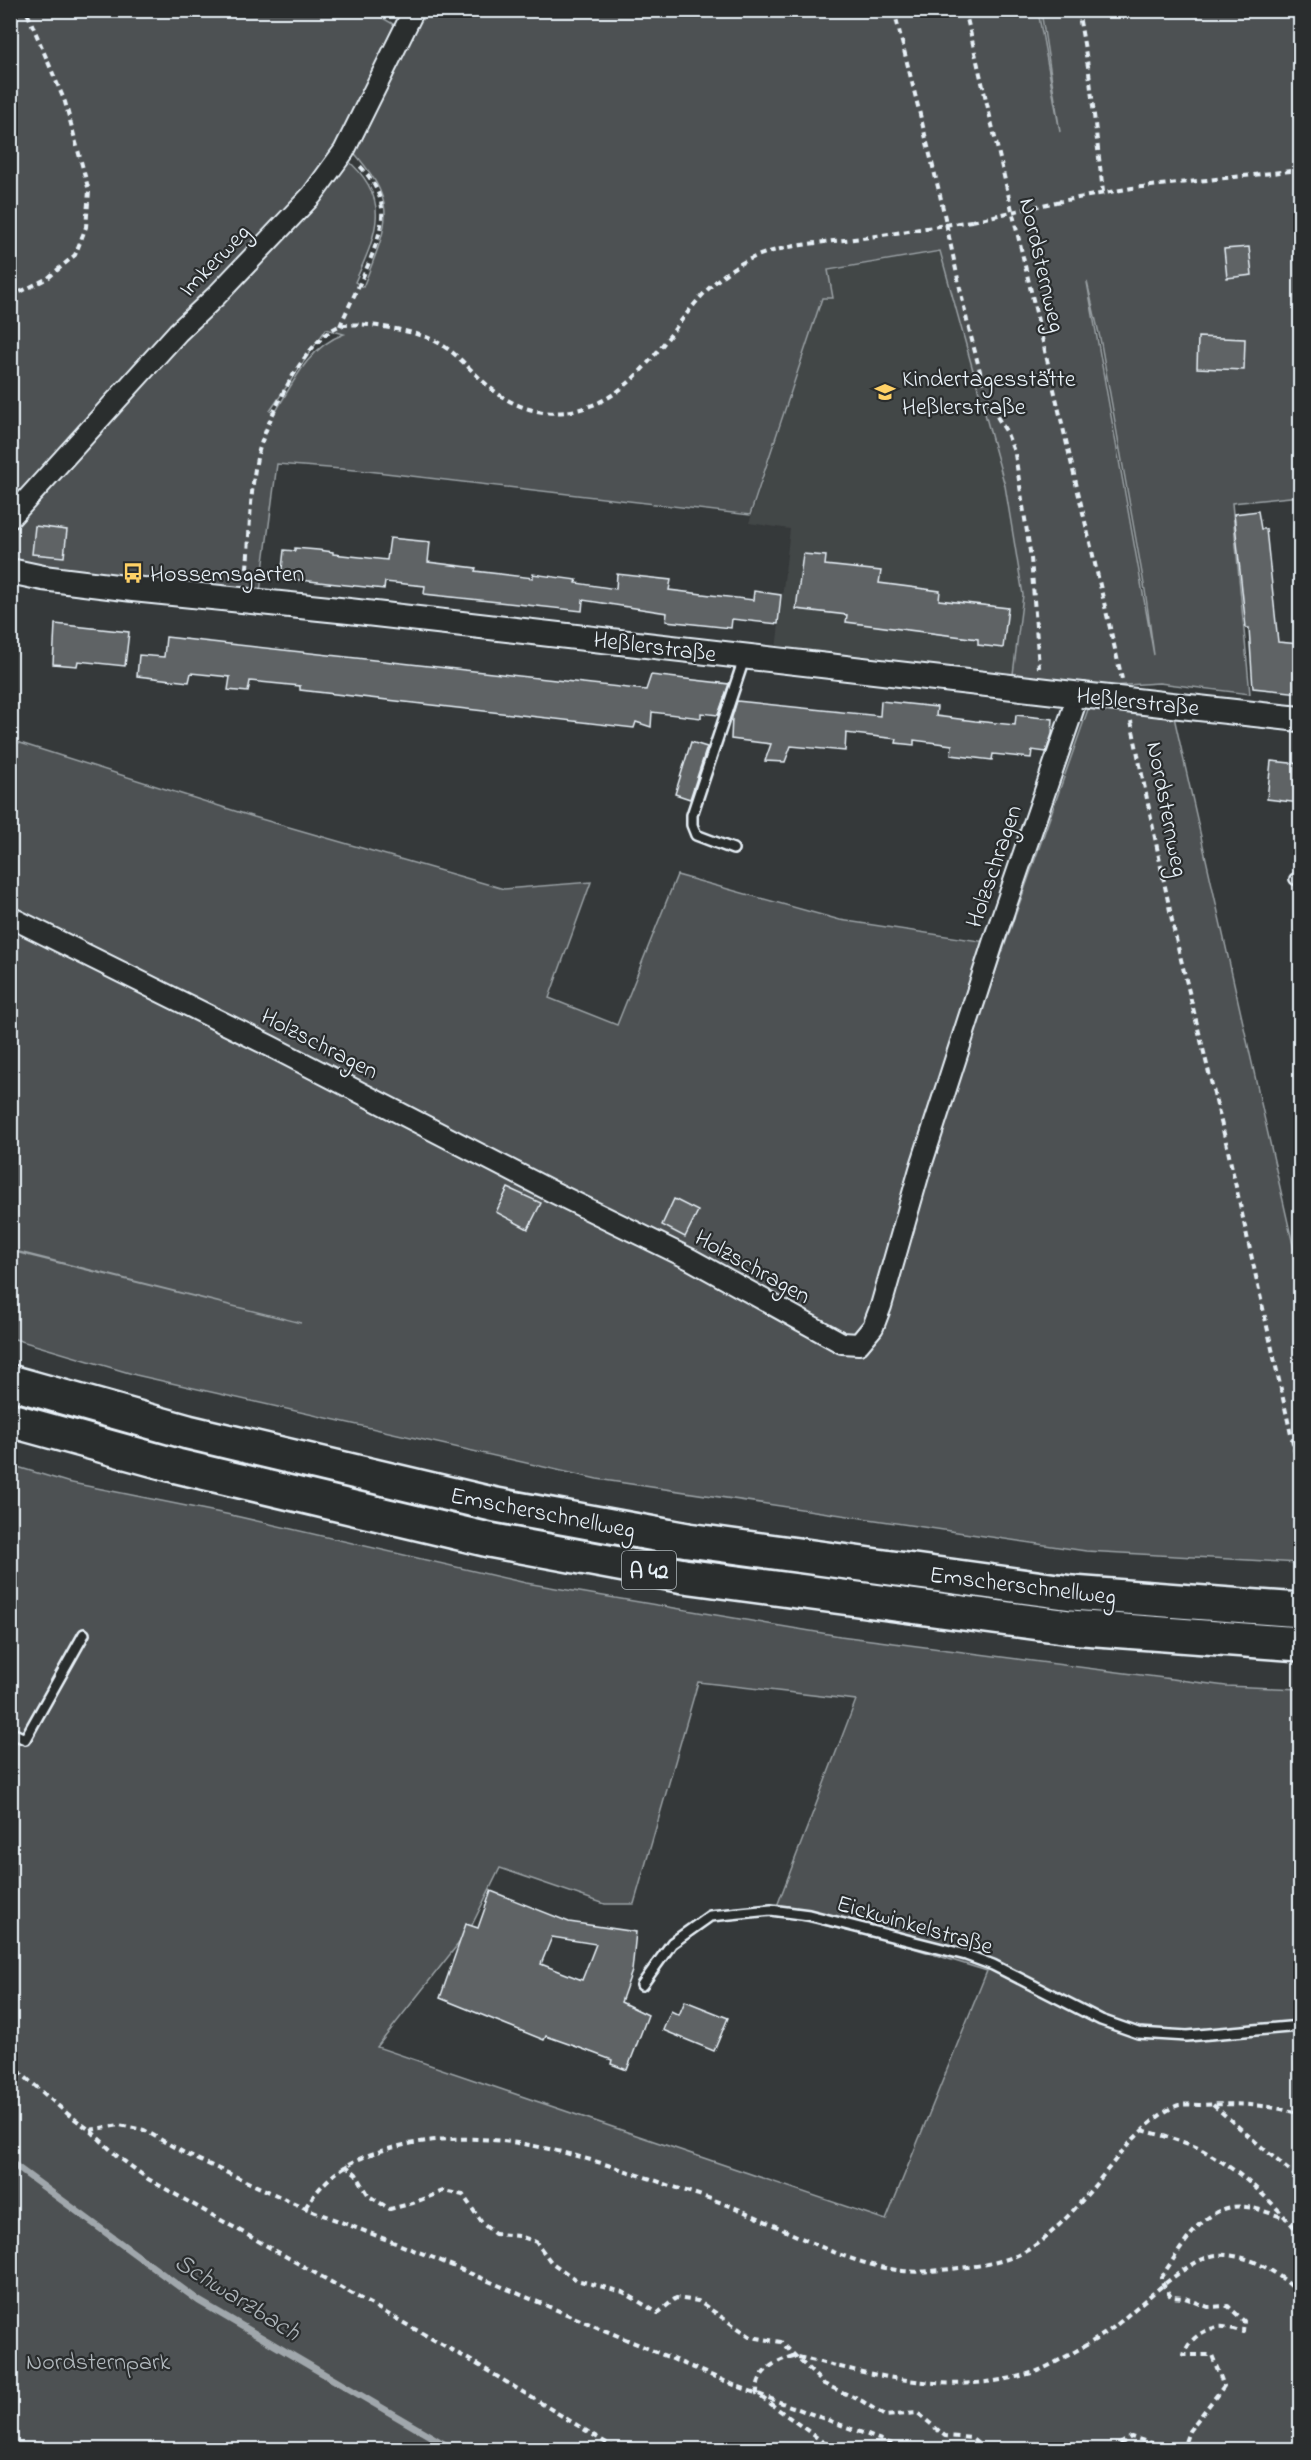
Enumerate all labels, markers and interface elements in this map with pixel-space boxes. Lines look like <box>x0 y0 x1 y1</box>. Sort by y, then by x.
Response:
street label: Nordsternweg <box>1008 195 1073 336</box>
street label: Imkerweg <box>172 217 260 306</box>
place label: Kindertagesstätte Heßlerstraße <box>902 363 1076 426</box>
school or university icon: Kindertagesstätte Heßlerstraße <box>873 380 897 404</box>
place label: Hossemsgarten <box>150 558 304 593</box>
bus stop icon: Hossemsgarten <box>121 561 145 585</box>
street label: Heßlerstraße <box>591 624 718 673</box>
street label: Heßlerstraße <box>1075 680 1201 727</box>
street label: Nordsternweg <box>1135 739 1196 880</box>
street label: Holzschragen <box>958 801 1033 933</box>
street label: Holzschragen <box>254 1001 384 1090</box>
street label: Holzschragen <box>687 1222 816 1314</box>
street label: Emscherschnellweg <box>447 1479 638 1550</box>
road number: A 42 <box>622 1551 676 1589</box>
street label: Emscherschnellweg <box>927 1559 1118 1616</box>
street label: Eickwinkelstraße <box>832 1887 997 1966</box>
water label: Schwarzbach <box>166 2245 307 2353</box>
park label: Nordsternpark <box>26 2346 170 2381</box>

